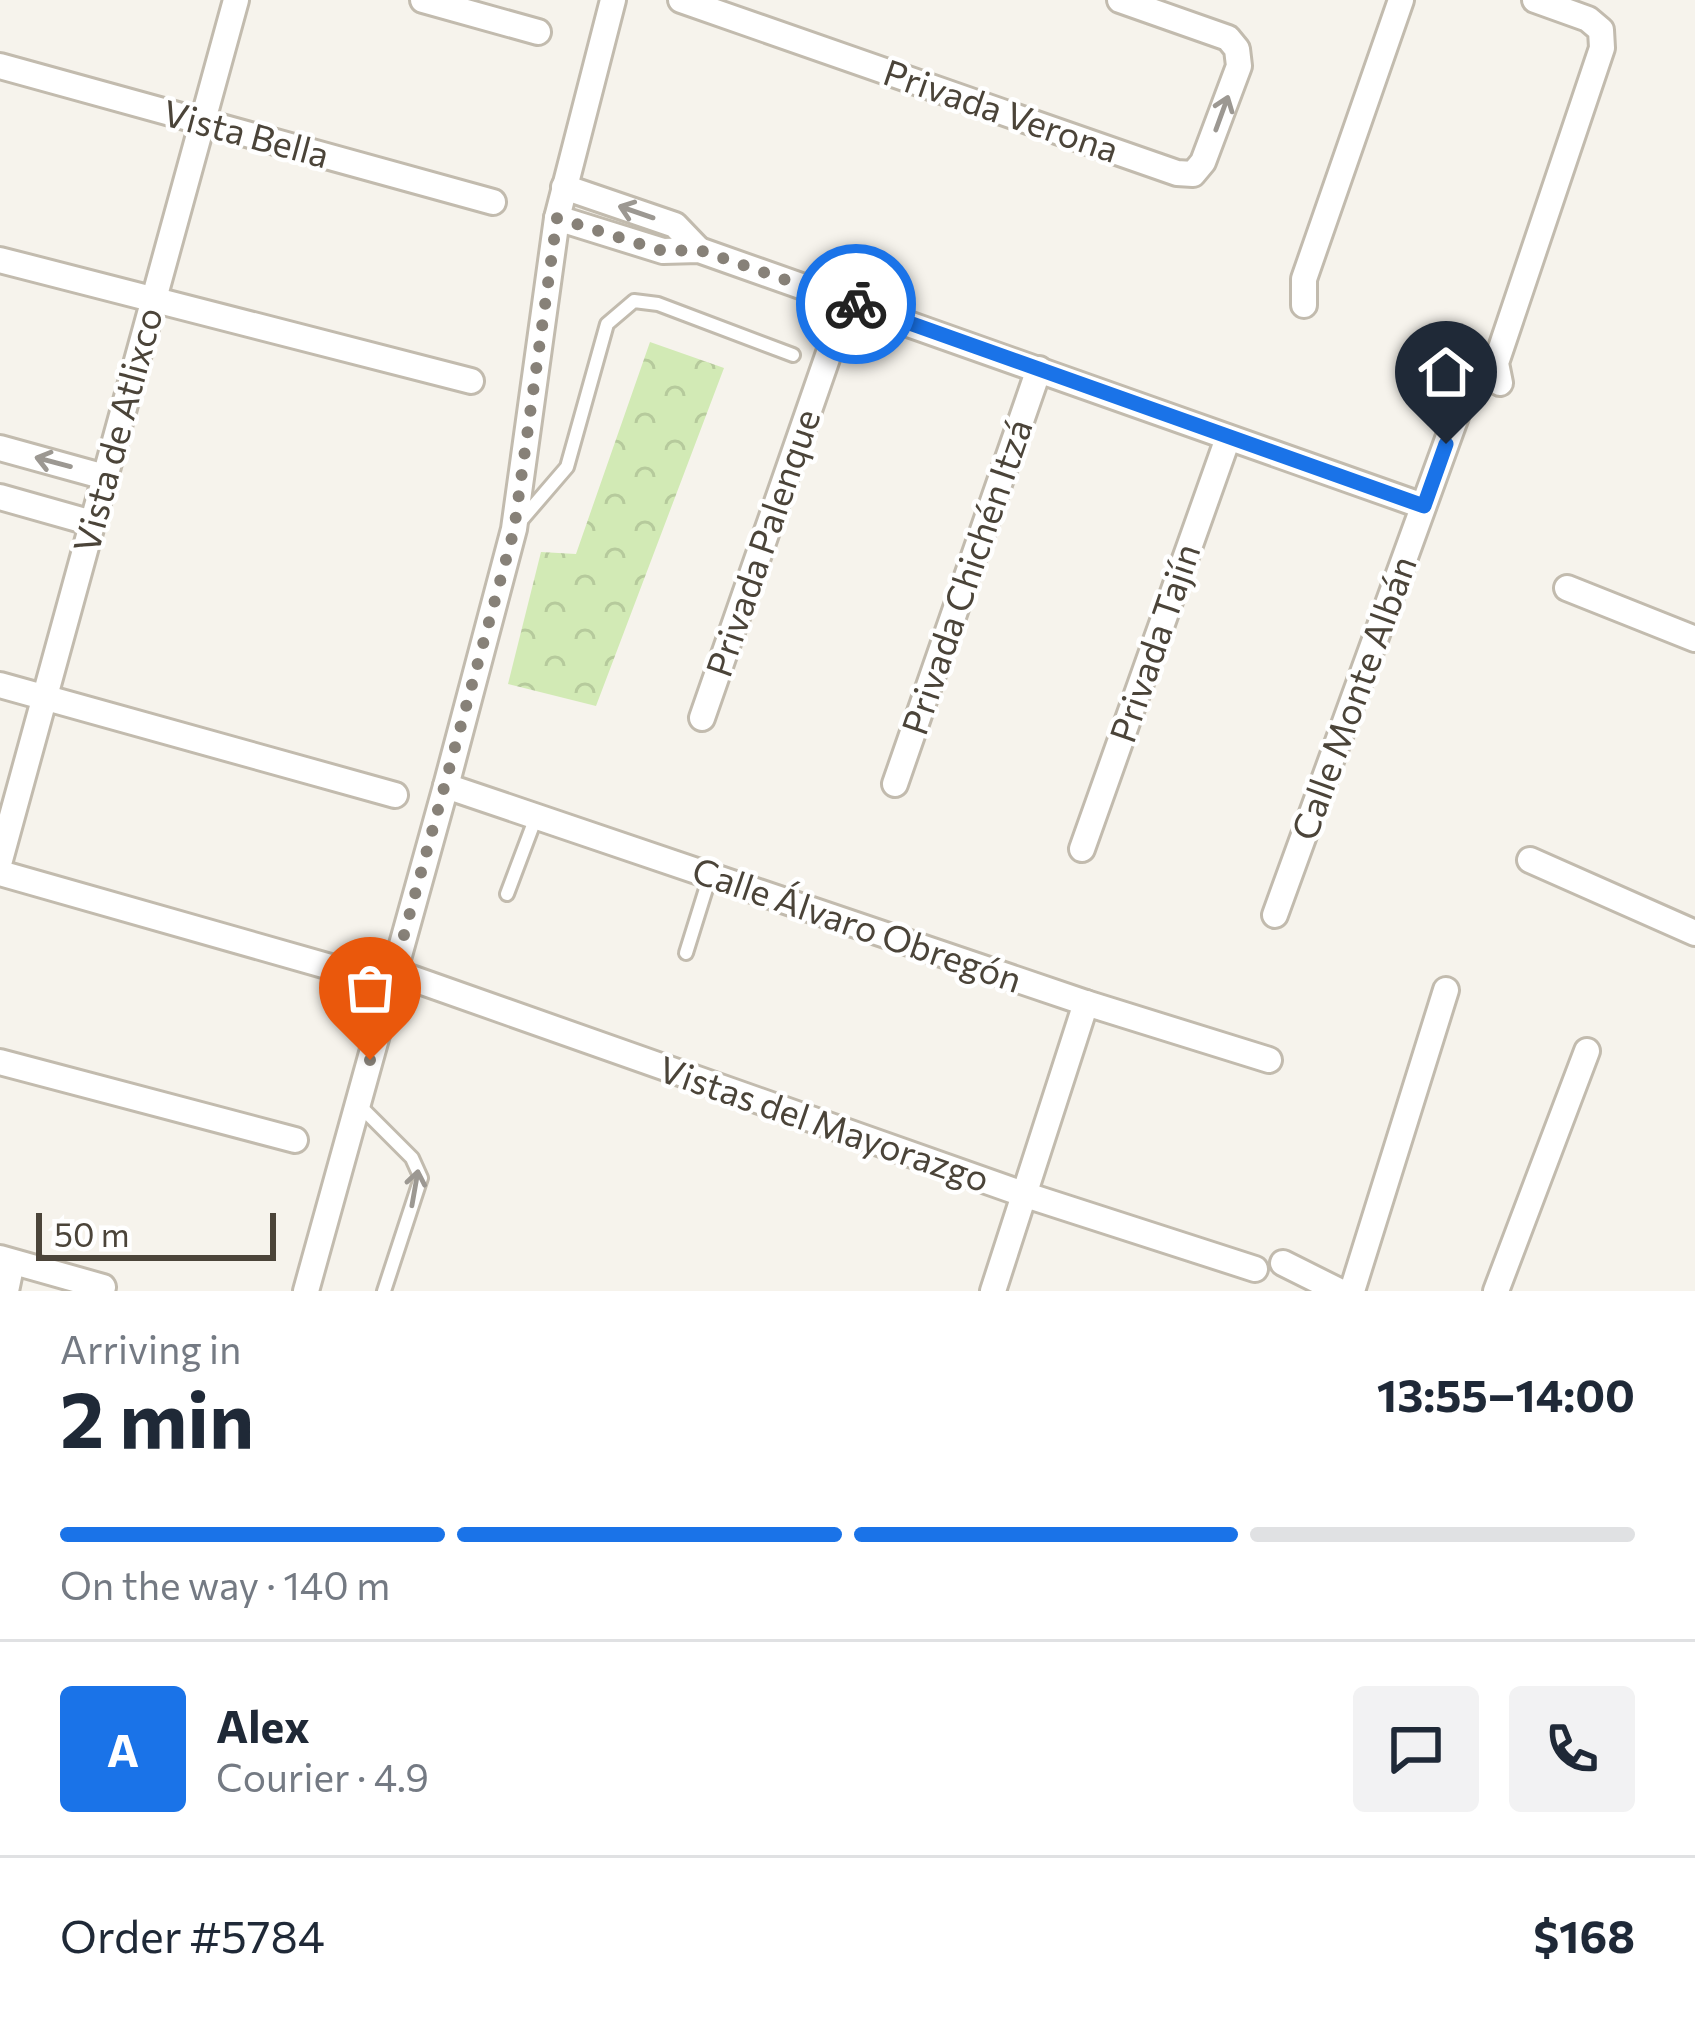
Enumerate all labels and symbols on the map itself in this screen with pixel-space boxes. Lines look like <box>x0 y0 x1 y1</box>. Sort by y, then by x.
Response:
street label: Privada Verona <box>878 48 1125 170</box>
street label: Vista Bella <box>159 89 334 175</box>
one-way arrow <box>1212 95 1234 132</box>
one-way arrow <box>618 200 655 221</box>
courier <box>796 244 916 364</box>
street label: Vista de Atlixco <box>62 302 170 557</box>
pin <box>1395 321 1497 444</box>
street label: Privada Palenque <box>695 403 827 682</box>
street label: Privada Chichén Itzá <box>890 413 1040 740</box>
one-way arrow <box>34 450 72 472</box>
street label: Privada Tajín <box>1099 537 1208 748</box>
street label: Calle Monte Albán <box>1280 549 1424 845</box>
street label: Calle Álvaro Obregón <box>687 846 1028 1000</box>
pin <box>319 937 421 1060</box>
street label: Vistas del Mayorazgo <box>654 1045 996 1199</box>
one-way arrow <box>404 1169 427 1208</box>
scale bar <box>36 1207 276 1260</box>

